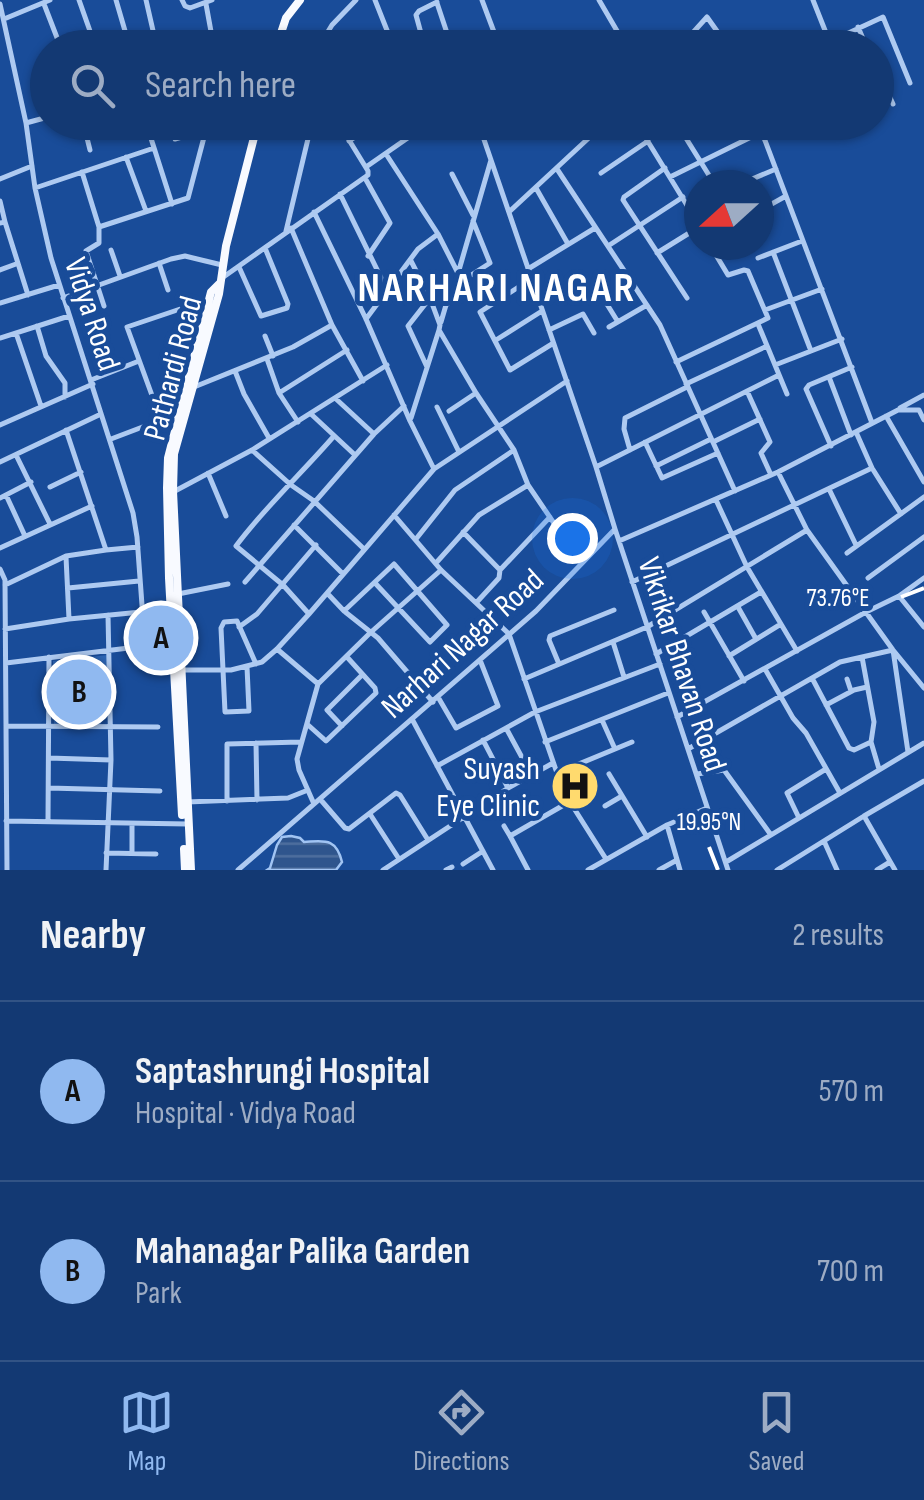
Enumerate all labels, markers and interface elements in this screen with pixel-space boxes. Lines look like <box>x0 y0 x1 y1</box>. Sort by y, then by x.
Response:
search box <box>30 30 894 140</box>
icon: search <box>65 58 120 113</box>
text: Search here <box>145 63 296 108</box>
north arrow <box>684 170 774 260</box>
street label: Vidya Road <box>55 253 128 376</box>
district label: NARHARI NAGAR <box>357 263 637 314</box>
street label: Pathardi Road <box>136 292 211 445</box>
your location <box>547 513 598 564</box>
street label: Vikrikar Bhavan Road <box>629 552 735 776</box>
street label: Narhari Nagar Road <box>374 561 552 727</box>
text: 73.76°E <box>806 583 870 614</box>
pin: A <box>128 600 194 676</box>
pin: B <box>46 654 112 730</box>
place label: Suyash Eye Clinic <box>436 750 540 826</box>
hospital icon: Suyash Eye Clinic <box>549 760 601 812</box>
text: 19.95°N <box>677 807 741 838</box>
text: Nearby <box>40 910 146 961</box>
text: 2 results <box>792 916 884 955</box>
text: Saptashrungi Hospital <box>135 1049 430 1094</box>
text: A <box>65 1072 80 1111</box>
text: 570 m <box>819 1072 884 1111</box>
text: Hospital · Vidya Road <box>135 1094 356 1133</box>
text: Mahanagar Palika Garden <box>135 1229 470 1274</box>
text: B <box>65 1252 80 1291</box>
text: 700 m <box>817 1252 884 1291</box>
text: Park <box>135 1274 182 1313</box>
tab: Map <box>119 1385 174 1478</box>
tab: Directions <box>413 1385 510 1478</box>
tab: Saved <box>748 1385 805 1478</box>

